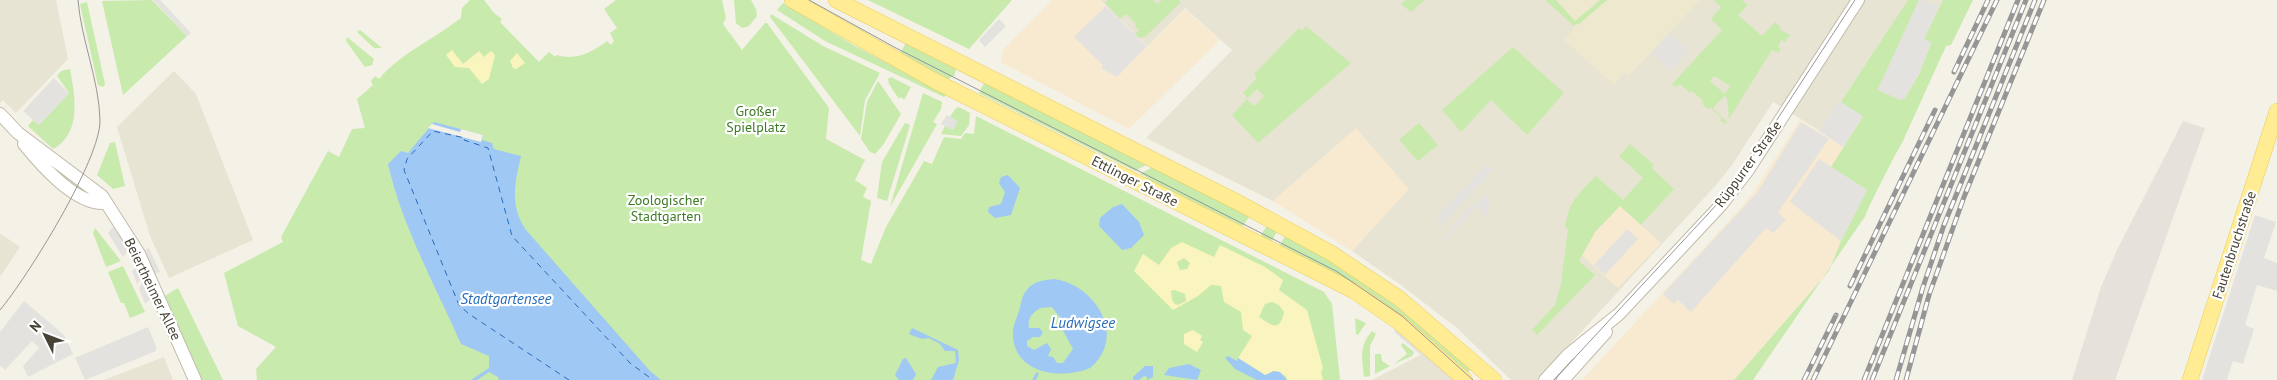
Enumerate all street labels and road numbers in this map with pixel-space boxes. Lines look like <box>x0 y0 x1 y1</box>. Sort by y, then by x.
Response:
street label: Rüppurrer Straße <box>1710 117 1786 211</box>
street label: Ettlinger Straße <box>1089 151 1181 211</box>
street label: Fautenbruchstraße <box>2208 189 2260 301</box>
street label: Beiertheimer Allee <box>120 235 186 343</box>

